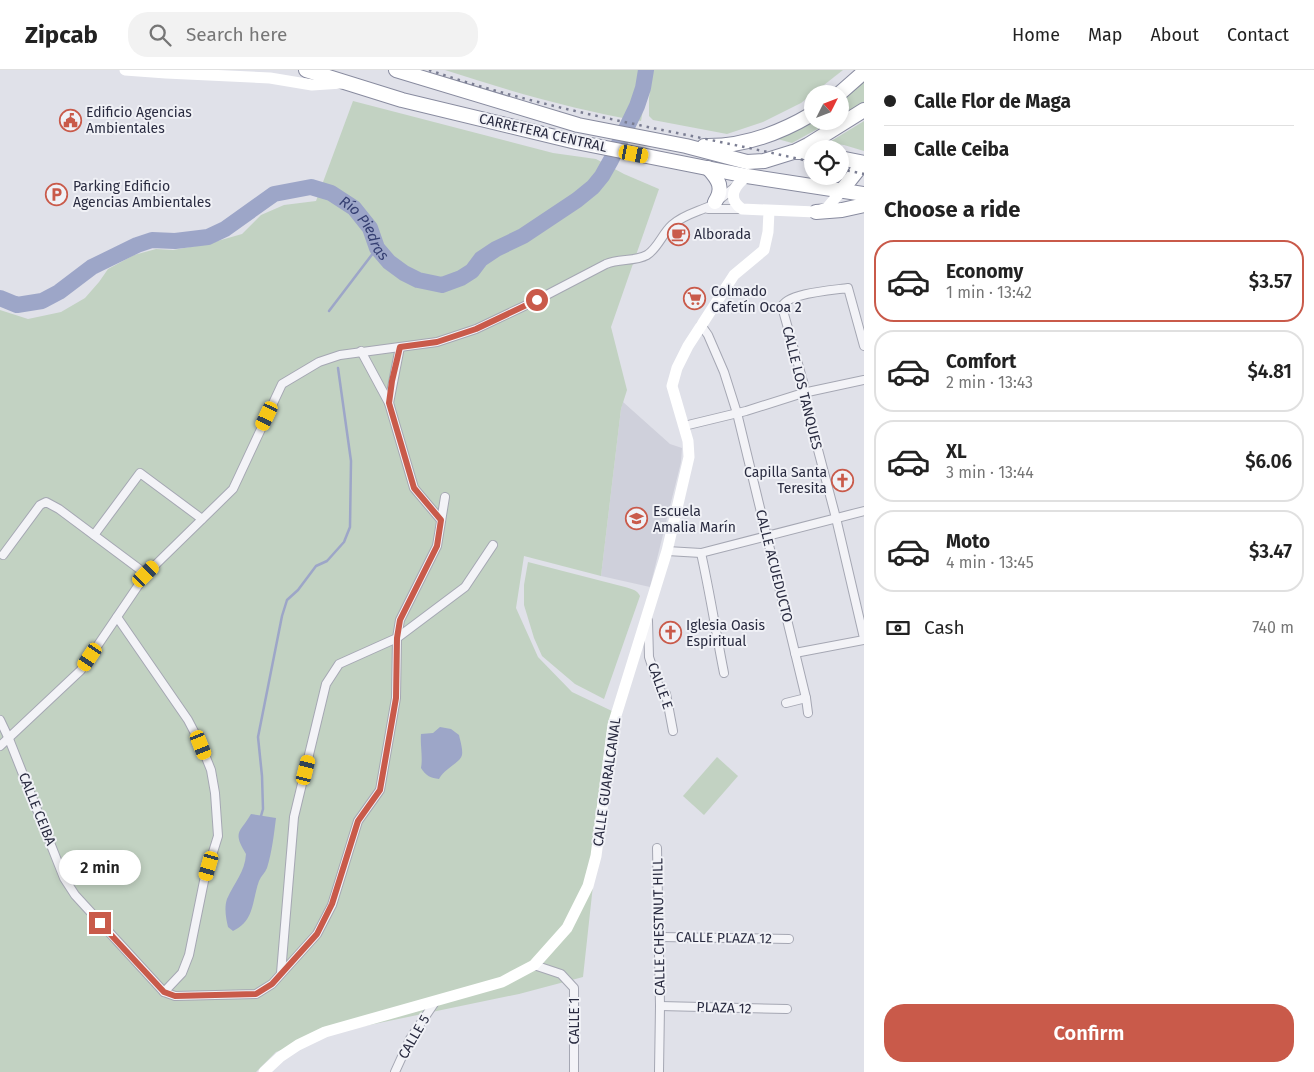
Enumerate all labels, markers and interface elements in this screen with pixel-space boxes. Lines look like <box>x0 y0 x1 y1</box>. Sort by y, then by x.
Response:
search box <box>128 12 478 57</box>
text: Zipcab <box>25 21 98 49</box>
icon: search <box>146 21 174 49</box>
text: Search here <box>186 23 287 46</box>
text: Home <box>1012 24 1060 46</box>
text: Map <box>1088 24 1122 46</box>
text: About <box>1150 24 1199 46</box>
text: Contact <box>1227 24 1289 46</box>
north arrow <box>804 85 849 130</box>
map controls <box>804 85 849 185</box>
text: Calle Flor de Maga <box>914 90 1071 113</box>
place label: Edificio Agencias Ambientales <box>86 104 192 137</box>
public building icon: Edificio Agencias Ambientales <box>58 108 82 132</box>
street label: CARRETERA CENTRAL <box>477 110 609 156</box>
text: Calle Ceiba <box>914 138 1009 161</box>
button: locate <box>804 140 849 185</box>
car <box>617 144 650 164</box>
place label: Parking Edificio Agencias Ambientales <box>73 178 211 211</box>
parking icon: Parking Edificio Agencias Ambientales <box>45 182 69 206</box>
water label: Río Piedras <box>336 192 393 264</box>
text: Choose a ride <box>884 196 1020 223</box>
cafe icon: Alborada <box>666 222 690 246</box>
place label: Alborada <box>694 226 751 243</box>
icon: car <box>886 259 931 304</box>
text: Economy <box>946 260 1023 283</box>
text: $3.57 <box>1249 270 1292 293</box>
place label: Colmado Cafetín Ocoa 2 <box>711 283 802 316</box>
text: 1 min · 13:42 <box>946 283 1032 302</box>
supermarket icon: Colmado Cafetín Ocoa 2 <box>683 287 707 311</box>
route start <box>526 289 548 311</box>
street label: CALLE LOS TANQUES <box>778 325 826 452</box>
icon: car <box>886 349 931 394</box>
text: Comfort <box>946 350 1016 373</box>
text: $4.81 <box>1248 360 1292 383</box>
text: 2 min · 13:43 <box>946 373 1033 392</box>
car <box>253 399 280 433</box>
icon: car <box>886 439 931 484</box>
text: XL <box>946 440 967 463</box>
text: $6.06 <box>1245 450 1292 473</box>
text: 3 min · 13:44 <box>946 463 1034 482</box>
place label: Capilla Santa Teresita <box>744 464 827 497</box>
church icon: Capilla Santa Teresita <box>831 468 855 492</box>
place label: Escuela Amalia Marín <box>653 503 736 536</box>
school or university icon: Escuela Amalia Marín <box>625 507 649 531</box>
street label: CALLE ACUEDUCTO <box>752 508 796 624</box>
icon: car <box>886 529 931 574</box>
text: Moto <box>946 530 990 553</box>
text: $3.47 <box>1249 540 1292 563</box>
text: 4 min · 13:45 <box>946 553 1034 572</box>
car <box>130 558 161 590</box>
icon: cash <box>884 614 912 642</box>
text: Cash <box>924 616 965 639</box>
place label: Iglesia Oasis Espiritual <box>686 617 765 650</box>
text: 740 m <box>1252 618 1294 637</box>
church icon: Iglesia Oasis Espiritual <box>658 621 682 645</box>
car <box>75 640 104 674</box>
street label: CALLE E <box>644 660 676 712</box>
street label: CALLE GUARALCANAL <box>590 716 624 848</box>
car <box>188 728 213 762</box>
car <box>295 754 316 786</box>
street label: CALLE CEIBA <box>15 770 59 848</box>
callout: 2 min <box>59 850 141 886</box>
car <box>197 850 220 882</box>
text: 2 min <box>80 858 120 877</box>
street label: CALLE CHESTNUT HILL <box>649 858 669 996</box>
route end <box>89 912 111 934</box>
street label: CALLE PLAZA 12 <box>676 929 772 947</box>
street label: CALLE 1 <box>566 997 583 1045</box>
street label: PLAZA 12 <box>696 999 752 1017</box>
button: Confirm <box>884 1004 1294 1062</box>
street label: CALLE 5 <box>395 1012 433 1062</box>

